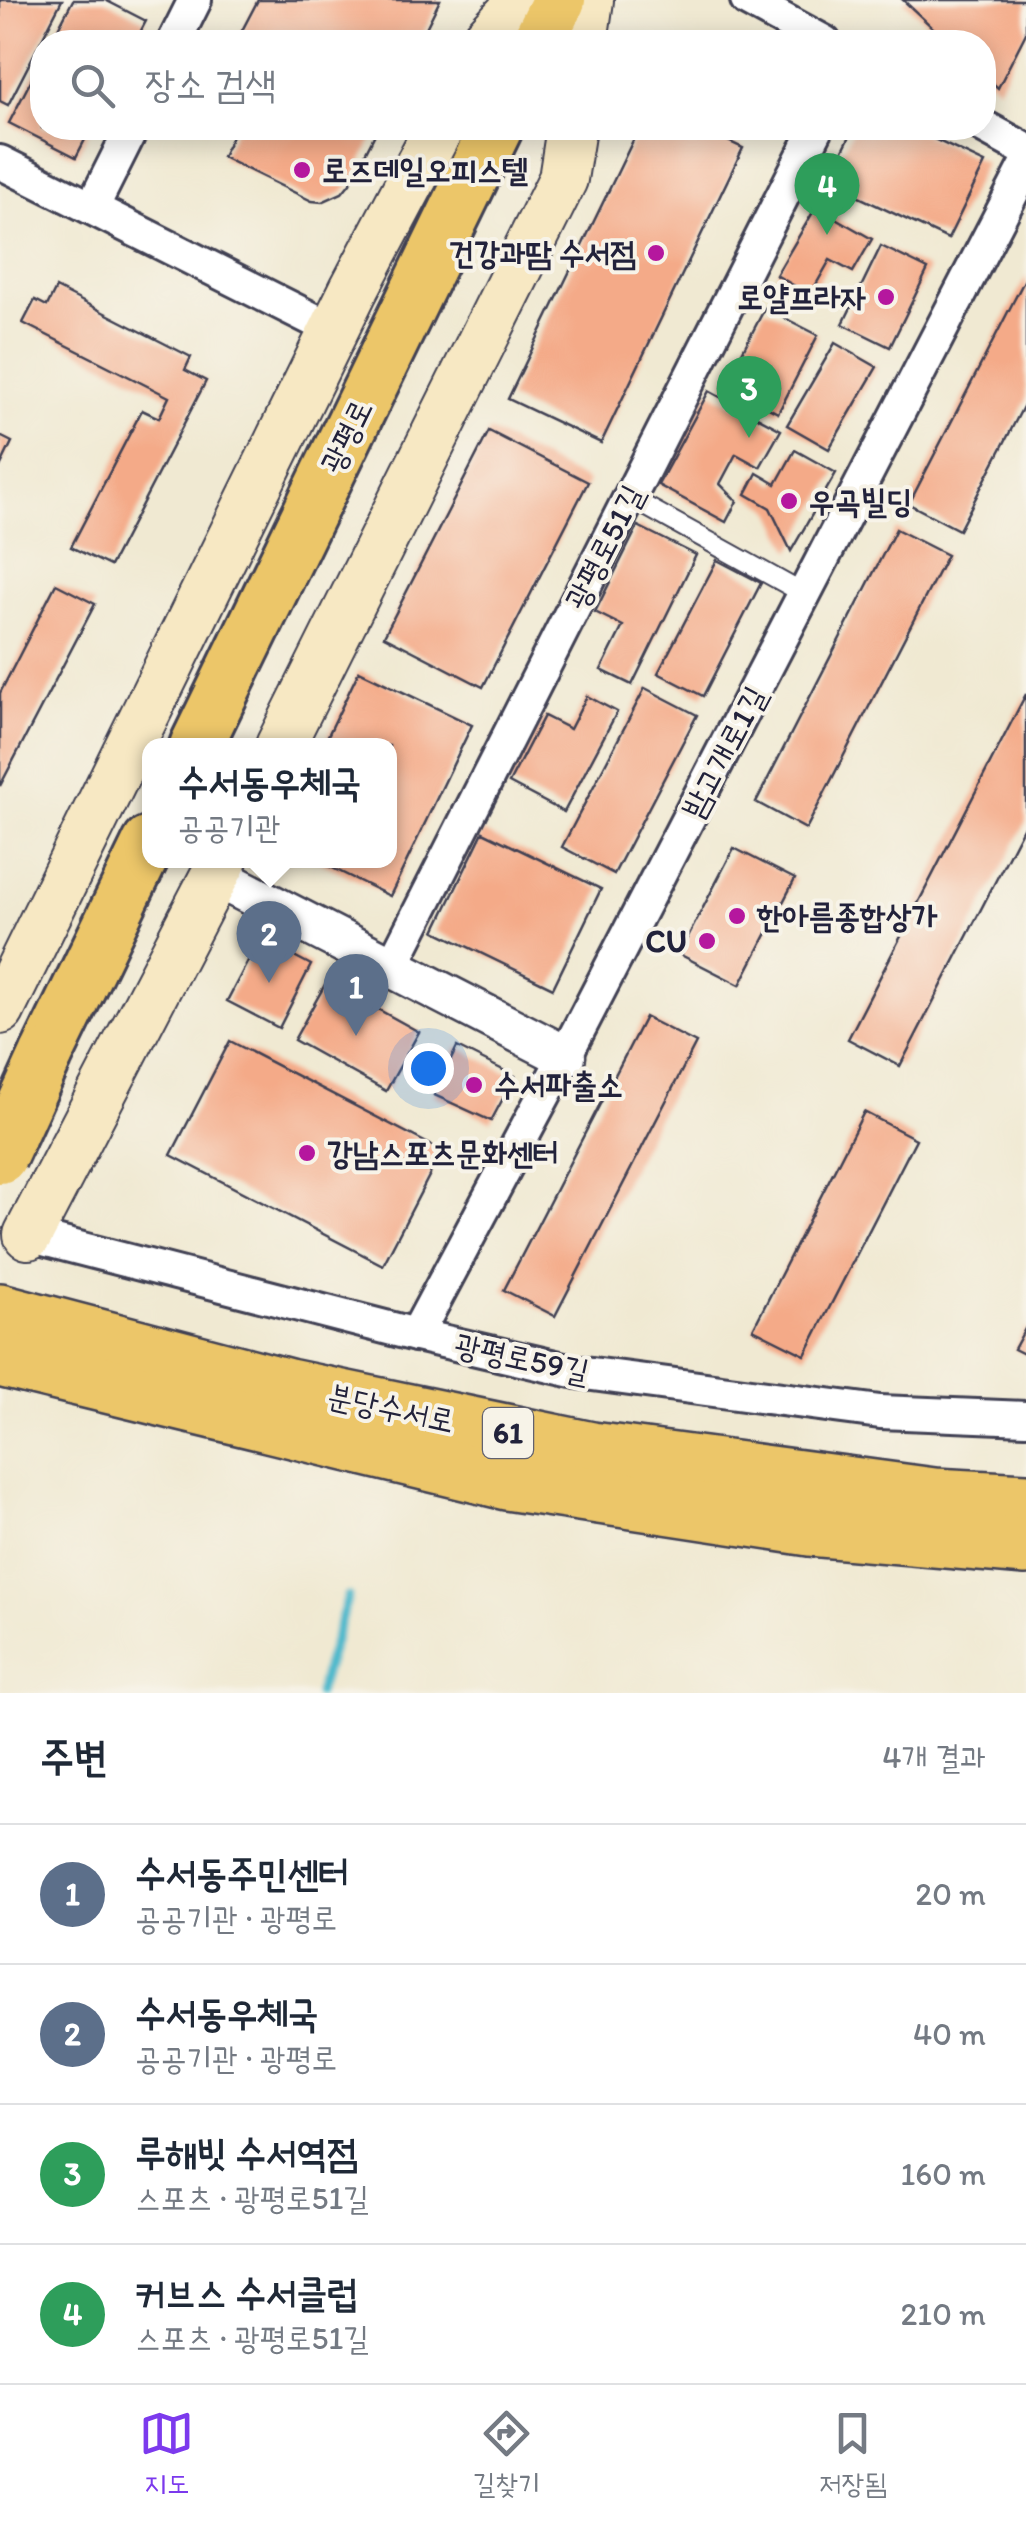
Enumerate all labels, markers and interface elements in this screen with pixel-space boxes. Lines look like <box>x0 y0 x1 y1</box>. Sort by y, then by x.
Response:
search box <box>30 30 996 140</box>
icon: search <box>65 58 120 113</box>
text: 장소 검색 <box>145 61 276 107</box>
place label: 로즈데일오피스텔 <box>322 151 528 189</box>
pin: 4 <box>794 152 860 235</box>
marker: 로즈데일오피스텔 <box>291 159 313 181</box>
place label: 건강과땀 수서점 <box>449 234 636 272</box>
marker: 건강과땀 수서점 <box>645 242 667 264</box>
place label: 로얄프라자 <box>737 278 866 316</box>
marker: 로얄프라자 <box>875 286 897 308</box>
pin: 3 <box>716 356 782 438</box>
street label: 광평로 <box>312 393 380 479</box>
street label: 광평로51길 <box>557 478 651 616</box>
place label: 우곡빌딩 <box>809 482 912 520</box>
marker: 우곡빌딩 <box>778 490 800 512</box>
street label: 밤고개로1길 <box>674 680 774 824</box>
popup <box>142 738 397 868</box>
text: 수서동우체국 <box>178 759 361 805</box>
text: 공공기관 <box>178 808 281 846</box>
place label: 한아름종합상가 <box>756 897 938 935</box>
pin: 2 <box>236 900 302 983</box>
marker: 한아름종합상가 <box>726 905 748 927</box>
place label: CU <box>645 922 687 960</box>
marker: CU <box>696 930 718 952</box>
pin: 1 <box>324 954 388 1036</box>
your location <box>403 1043 454 1094</box>
place label: 수서파출소 <box>494 1066 623 1104</box>
marker: 수서파출소 <box>463 1074 485 1096</box>
place label: 강남스포츠문화센터 <box>327 1134 559 1172</box>
marker: 강남스포츠문화센터 <box>296 1142 318 1164</box>
street label: 광평로59길 <box>451 1325 593 1391</box>
street label: 분당수서로 <box>324 1376 458 1440</box>
road number: 61 <box>483 1408 533 1458</box>
text: 주변 <box>40 1731 108 1782</box>
text: 4개 결과 <box>882 1738 986 1776</box>
text: 수서동주민센터 <box>135 1850 349 1896</box>
text: 1 <box>65 1875 80 1913</box>
text: 20 m <box>915 1875 986 1913</box>
text: 공공기관 · 광평로 <box>135 1899 337 1937</box>
text: 수서동우체국 <box>135 1990 318 2036</box>
text: 2 <box>64 2015 81 2053</box>
text: 40 m <box>913 2015 986 2053</box>
text: 공공기관 · 광평로 <box>135 2039 337 2077</box>
text: 루해빗 수서역점 <box>135 2130 358 2176</box>
text: 3 <box>64 2155 81 2193</box>
text: 160 m <box>900 2155 986 2193</box>
text: 스포츠 · 광평로51길 <box>135 2179 369 2217</box>
text: 커브스 수서클럽 <box>135 2270 358 2316</box>
text: 4 <box>63 2295 82 2333</box>
text: 210 m <box>900 2295 986 2333</box>
text: 스포츠 · 광평로51길 <box>135 2319 369 2357</box>
tab: 지도 <box>139 2406 194 2503</box>
tab: 길찾기 <box>473 2406 540 2503</box>
tab: 저장됨 <box>819 2406 887 2503</box>

